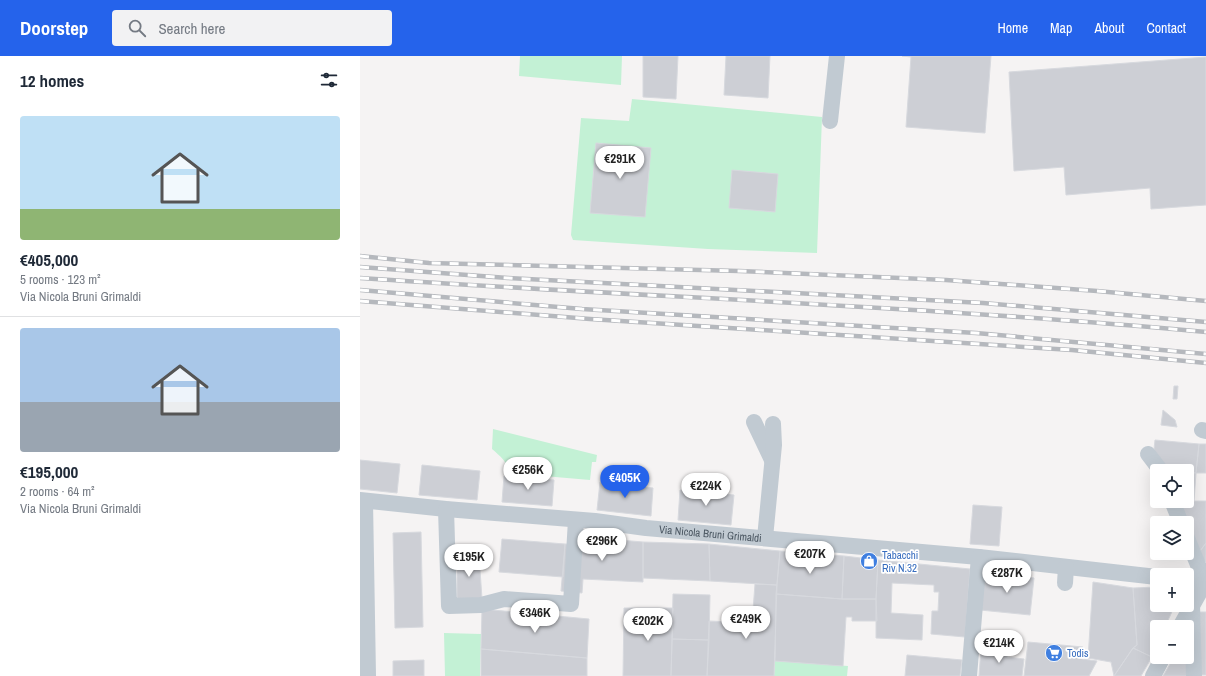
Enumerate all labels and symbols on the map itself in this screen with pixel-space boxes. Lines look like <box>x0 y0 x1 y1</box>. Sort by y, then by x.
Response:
pin: €291K <box>592 146 648 180</box>
pin: €256K <box>500 457 556 491</box>
pin: €405K <box>597 465 653 499</box>
pin: €224K <box>678 473 734 507</box>
street label: Via Nicola Bruni Grimaldi <box>658 522 762 545</box>
pin: €296K <box>574 528 630 562</box>
pin: €207K <box>782 541 838 575</box>
pin: €195K <box>441 544 497 578</box>
place label: Tabacchi Riv N.32 <box>882 548 918 575</box>
shop icon: Tabacchi Riv N.32 <box>859 551 879 571</box>
pin: €287K <box>979 560 1035 594</box>
pin: €346K <box>507 600 563 634</box>
pin: €249K <box>718 606 774 640</box>
pin: €202K <box>620 608 676 642</box>
pin: €214K <box>971 630 1027 664</box>
supermarket icon: Todis <box>1044 643 1064 663</box>
place label: Todis <box>1067 646 1089 660</box>

